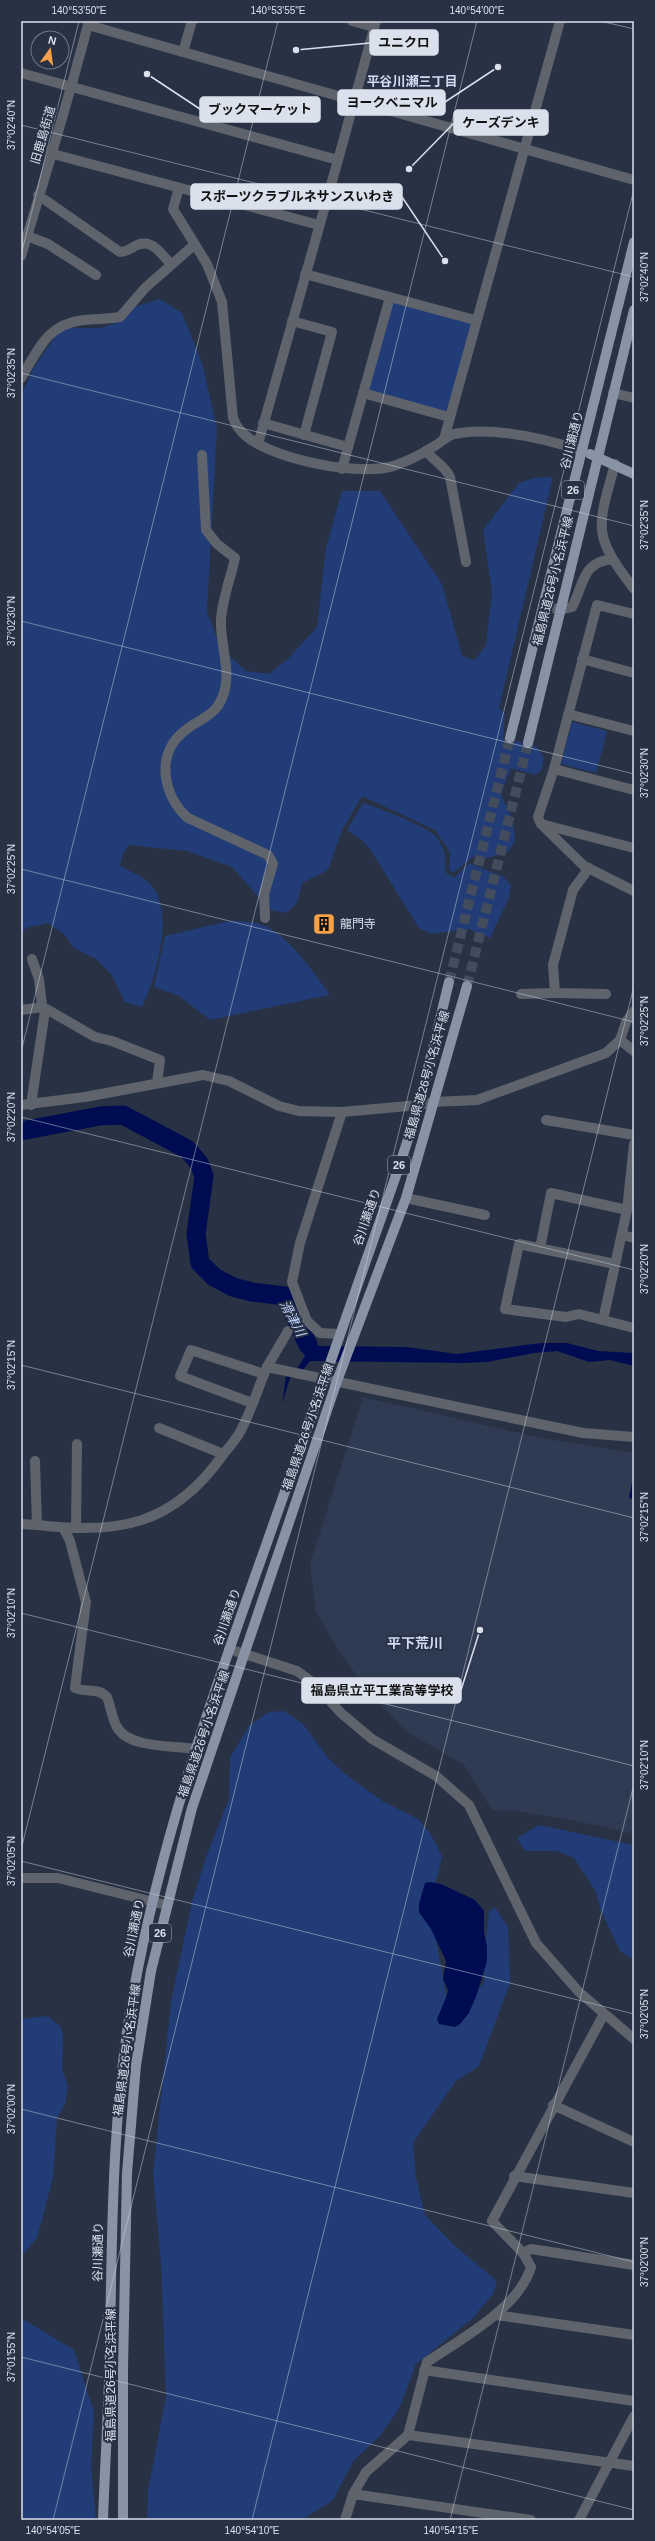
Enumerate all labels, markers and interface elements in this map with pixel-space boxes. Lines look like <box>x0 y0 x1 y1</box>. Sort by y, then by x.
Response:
text: 140°53'50"E <box>51 5 107 16</box>
text: 140°53'55"E <box>250 5 306 16</box>
text: 140°54'00"E <box>449 5 505 16</box>
north arrow <box>30 30 70 70</box>
callout: ユニクロ <box>370 30 438 55</box>
text: N <box>47 34 58 47</box>
text: ユニクロ <box>378 35 430 50</box>
district label: 平谷川瀬三丁目 <box>366 74 458 89</box>
callout: ヨークベニマル <box>338 90 445 115</box>
text: ヨークベニマル <box>346 95 438 110</box>
callout: ブックマーケット <box>200 97 320 122</box>
text: 37°02'40"N <box>6 100 17 150</box>
text: ブックマーケット <box>208 102 312 117</box>
street label: 旧鹿島街道 <box>28 104 58 166</box>
callout: ケーズデンキ <box>454 110 548 135</box>
text: ケーズデンキ <box>462 115 540 130</box>
callout: スポーツクラブルネサンスいわき <box>191 184 402 209</box>
text: スポーツクラブルネサンスいわき <box>200 189 394 204</box>
text: 37°02'40"N <box>639 252 650 302</box>
text: 37°02'35"N <box>6 348 17 398</box>
street label: 谷川瀬通り <box>558 409 586 471</box>
road number: 26 <box>562 481 584 499</box>
text: 37°02'35"N <box>639 500 650 550</box>
street label: 福島県道26号小名浜平線 <box>530 515 576 647</box>
text: 37°02'30"N <box>6 596 17 646</box>
text: 37°02'30"N <box>639 748 650 798</box>
text: 37°02'25"N <box>6 844 17 894</box>
building icon: 龍門寺 <box>311 911 337 937</box>
place label: 龍門寺 <box>340 917 376 931</box>
text: 37°02'25"N <box>639 996 650 1046</box>
street label: 福島県道26号小名浜平線 <box>402 1009 452 1141</box>
text: 37°02'20"N <box>6 1092 17 1142</box>
road number: 26 <box>388 1156 410 1174</box>
street label: 谷川瀬通り <box>351 1186 383 1248</box>
text: 37°02'20"N <box>639 1244 650 1294</box>
water label: 滑津川 <box>277 1297 309 1341</box>
text: 37°02'15"N <box>6 1340 17 1390</box>
street label: 福島県道26号小名浜平線 <box>280 1362 336 1492</box>
text: 37°02'15"N <box>639 1492 650 1542</box>
street label: 谷川瀬通り <box>211 1586 243 1648</box>
text: 37°02'10"N <box>6 1588 17 1638</box>
district label: 平下荒川 <box>387 1635 443 1651</box>
street label: 福島県道26号小名浜平線 <box>176 1669 232 1799</box>
callout: 福島県立平工業高等学校 <box>302 1678 461 1703</box>
text: 福島県立平工業高等学校 <box>310 1683 454 1698</box>
text: 37°02'10"N <box>639 1740 650 1790</box>
text: 37°02'05"N <box>6 1836 17 1886</box>
street label: 谷川瀬通り <box>121 1897 147 1959</box>
road number: 26 <box>149 1924 171 1942</box>
street label: 福島県道26号小名浜平線 <box>111 1983 143 2117</box>
text: 37°02'05"N <box>639 1989 650 2039</box>
text: 37°02'00"N <box>6 2084 17 2134</box>
street label: 谷川瀬通り <box>90 2222 106 2282</box>
text: 37°02'00"N <box>639 2237 650 2287</box>
street label: 福島県道26号小名浜平線 <box>104 2308 118 2442</box>
text: 37°01'55"N <box>6 2332 17 2382</box>
text: 140°54'05"E <box>25 2525 81 2536</box>
text: 140°54'10"E <box>224 2525 280 2536</box>
text: 140°54'15"E <box>423 2525 479 2536</box>

